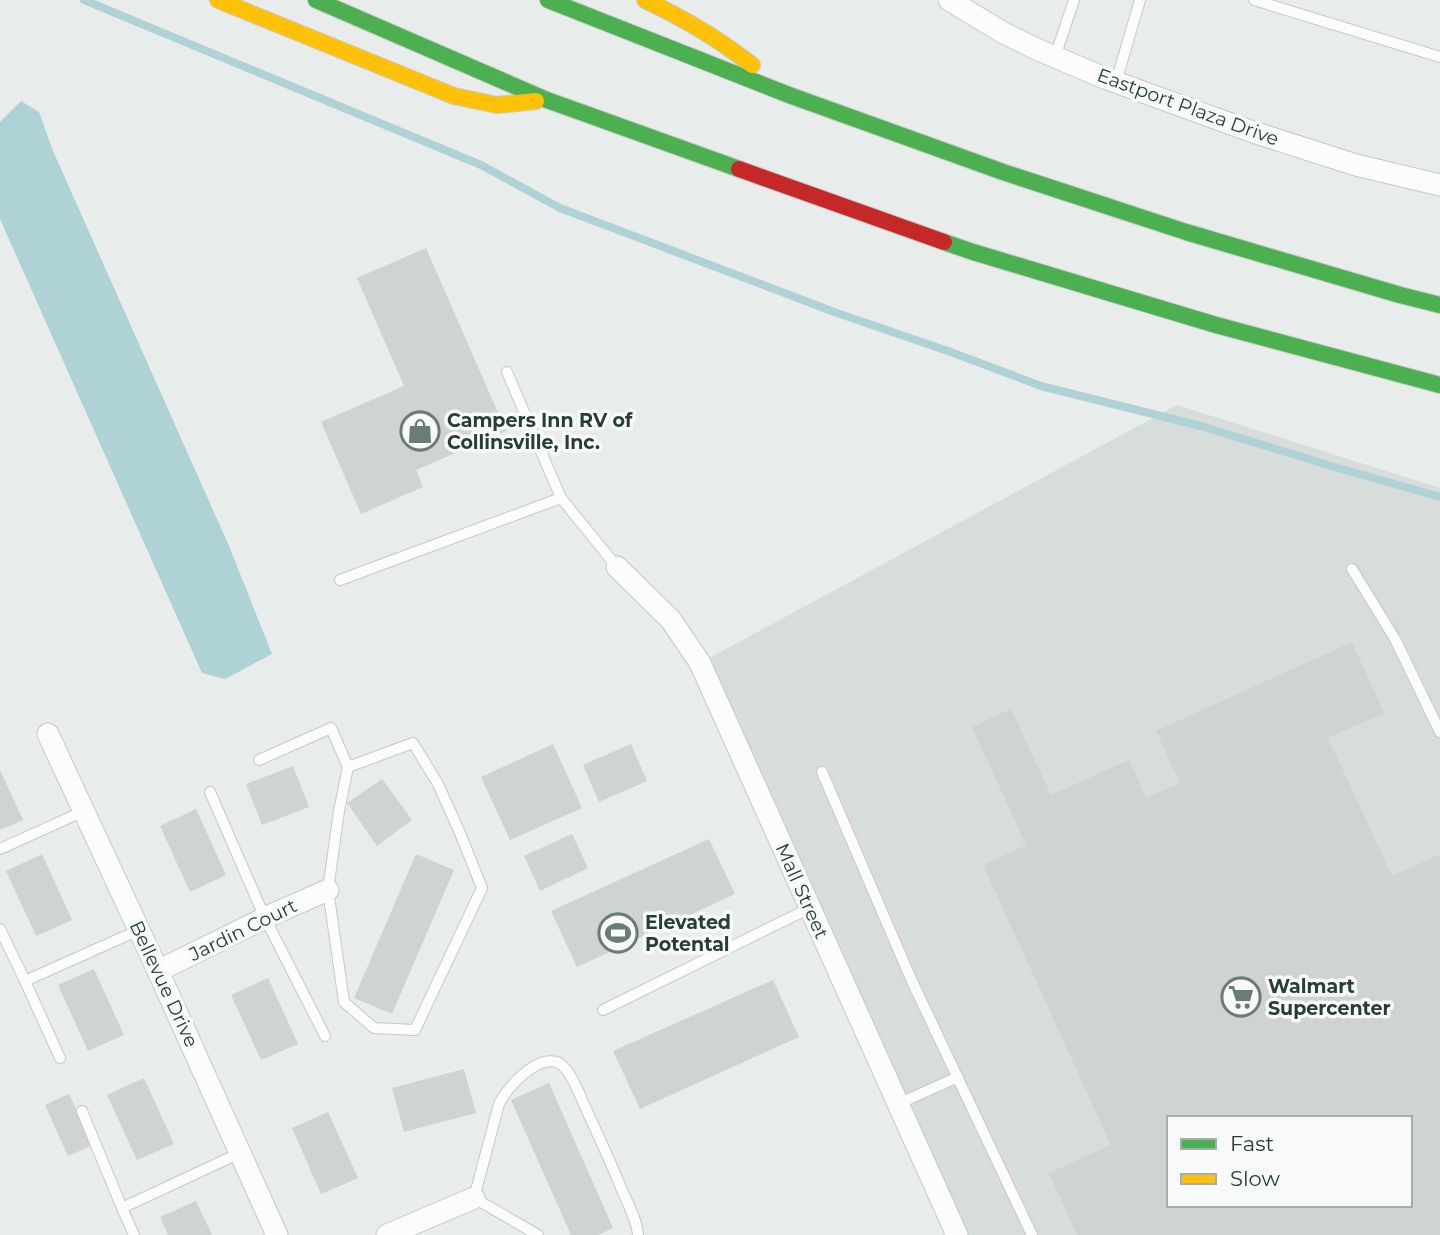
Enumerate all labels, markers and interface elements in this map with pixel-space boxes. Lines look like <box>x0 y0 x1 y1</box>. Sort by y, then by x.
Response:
street label: Eastport Plaza Drive <box>1094 63 1282 151</box>
place label: Campers Inn RV of Collinsville, Inc. <box>447 409 633 454</box>
shop icon: Campers Inn RV of Collinsville, Inc. <box>399 410 441 452</box>
street label: Mall Street <box>771 840 833 943</box>
street label: Jardin Court <box>184 894 301 966</box>
place label: Elevated Potental <box>645 911 731 956</box>
sports icon: Elevated Potental <box>597 912 639 954</box>
street label: Bellevue Drive <box>125 917 203 1051</box>
place label: Walmart Supercenter <box>1268 975 1391 1020</box>
supermarket icon: Walmart Supercenter <box>1220 976 1262 1018</box>
legend <box>1167 1116 1412 1207</box>
text: Fast <box>1230 1131 1274 1156</box>
text: Slow <box>1230 1166 1280 1191</box>

